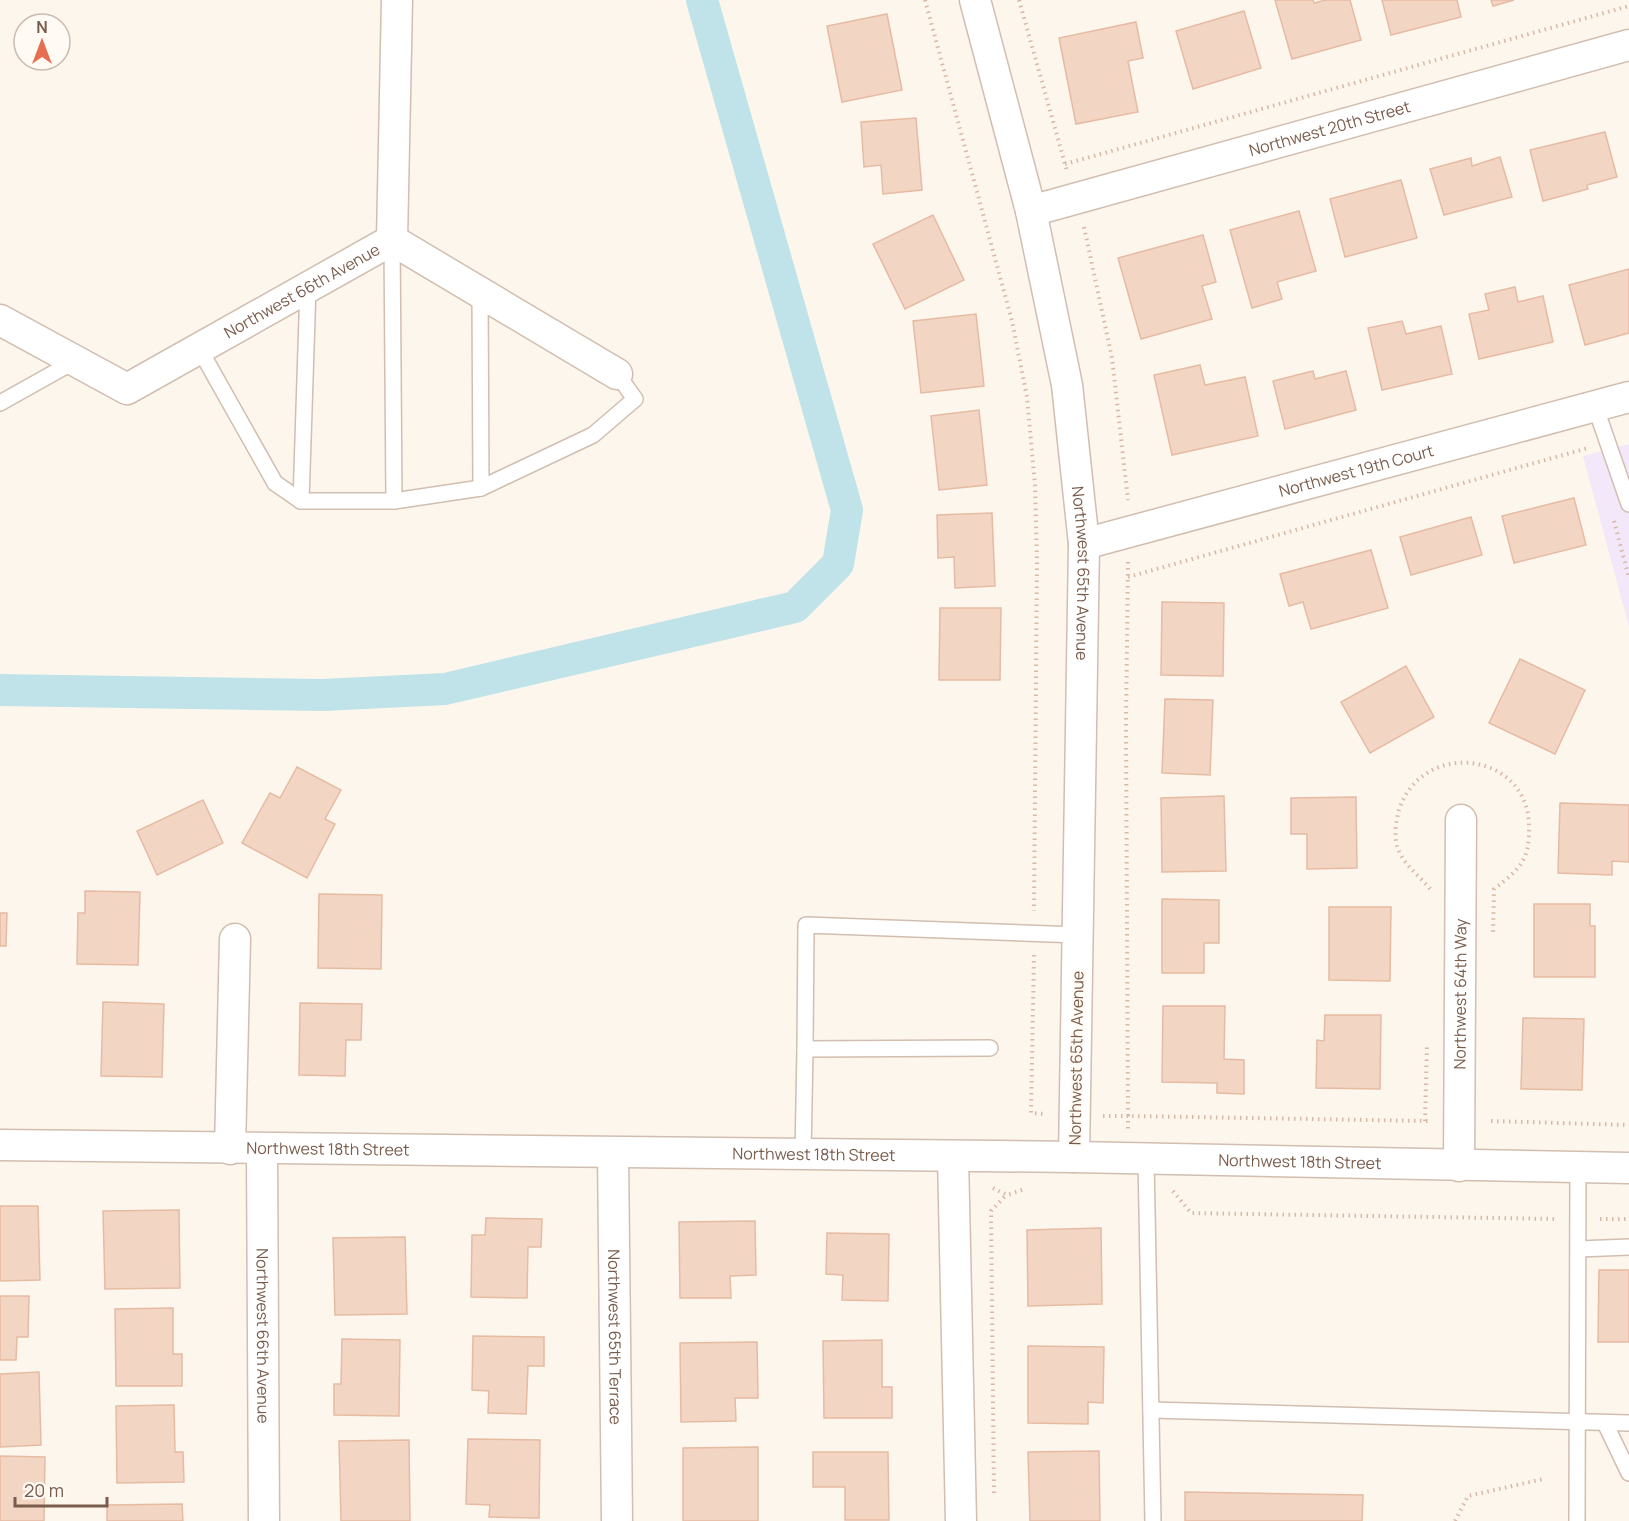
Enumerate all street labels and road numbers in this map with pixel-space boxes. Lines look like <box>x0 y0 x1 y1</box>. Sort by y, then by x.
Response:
street label: Northwest 20th Street <box>1247 95 1413 161</box>
street label: Northwest 66th Avenue <box>220 238 384 343</box>
street label: Northwest 19th Court <box>1276 439 1436 502</box>
street label: Northwest 65th Avenue <box>1067 485 1095 661</box>
street label: Northwest 64th Way <box>1449 918 1471 1070</box>
street label: Northwest 65th Avenue <box>1063 971 1089 1145</box>
street label: Northwest 18th Street <box>246 1137 410 1161</box>
street label: Northwest 18th Street <box>732 1142 896 1166</box>
street label: Northwest 18th Street <box>1218 1149 1382 1174</box>
street label: Northwest 66th Avenue <box>252 1248 274 1424</box>
street label: Northwest 65th Terrace <box>603 1249 627 1425</box>

